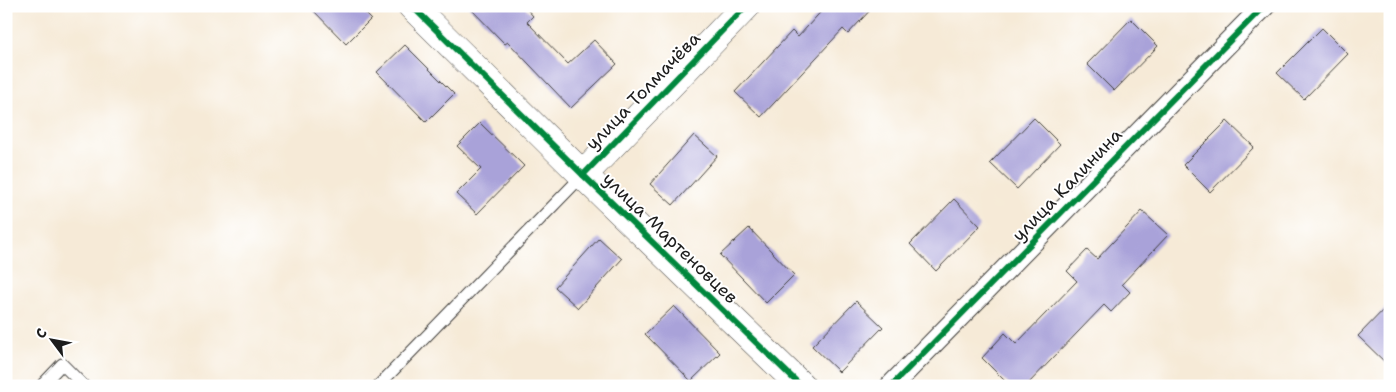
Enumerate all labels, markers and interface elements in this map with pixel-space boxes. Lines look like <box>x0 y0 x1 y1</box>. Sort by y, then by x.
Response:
street label: улица Толмачёва <box>580 27 706 155</box>
street label: улица Калинина <box>1007 123 1127 247</box>
street label: улица Мартеновцев <box>597 167 743 309</box>
north arrow <box>28 314 78 364</box>
text: С <box>31 325 51 342</box>

